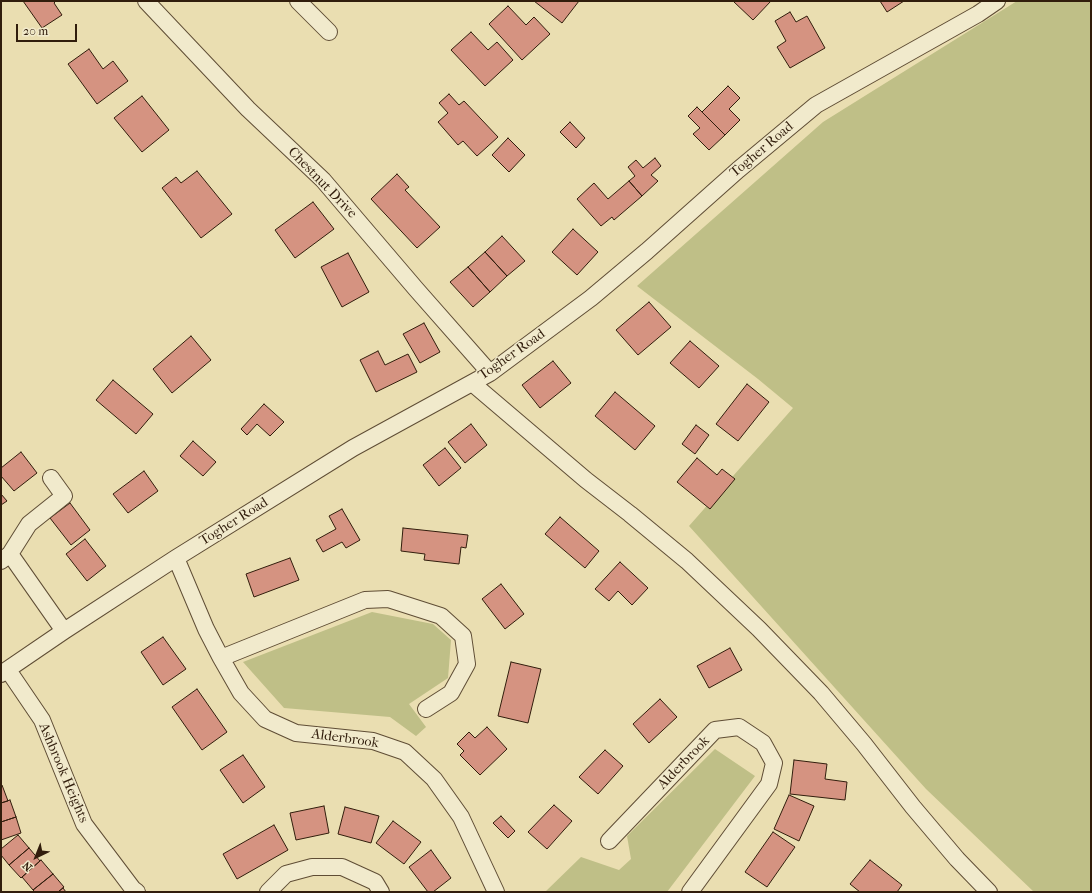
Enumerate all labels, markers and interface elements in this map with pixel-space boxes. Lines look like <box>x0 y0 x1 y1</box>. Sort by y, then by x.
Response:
scale bar <box>18 16 79 42</box>
text: 20 m <box>23 24 48 38</box>
street label: Togher Road <box>727 119 797 181</box>
street label: Chestnut Drive <box>284 144 360 222</box>
street label: Togher Road <box>475 326 549 384</box>
street label: Togher Road <box>197 494 271 550</box>
street label: Ashbrook Heights <box>34 721 92 825</box>
street label: Alderbrook <box>310 726 380 752</box>
street label: Alderbrook <box>654 733 714 793</box>
north arrow <box>16 837 56 877</box>
text: N <box>20 859 35 874</box>

